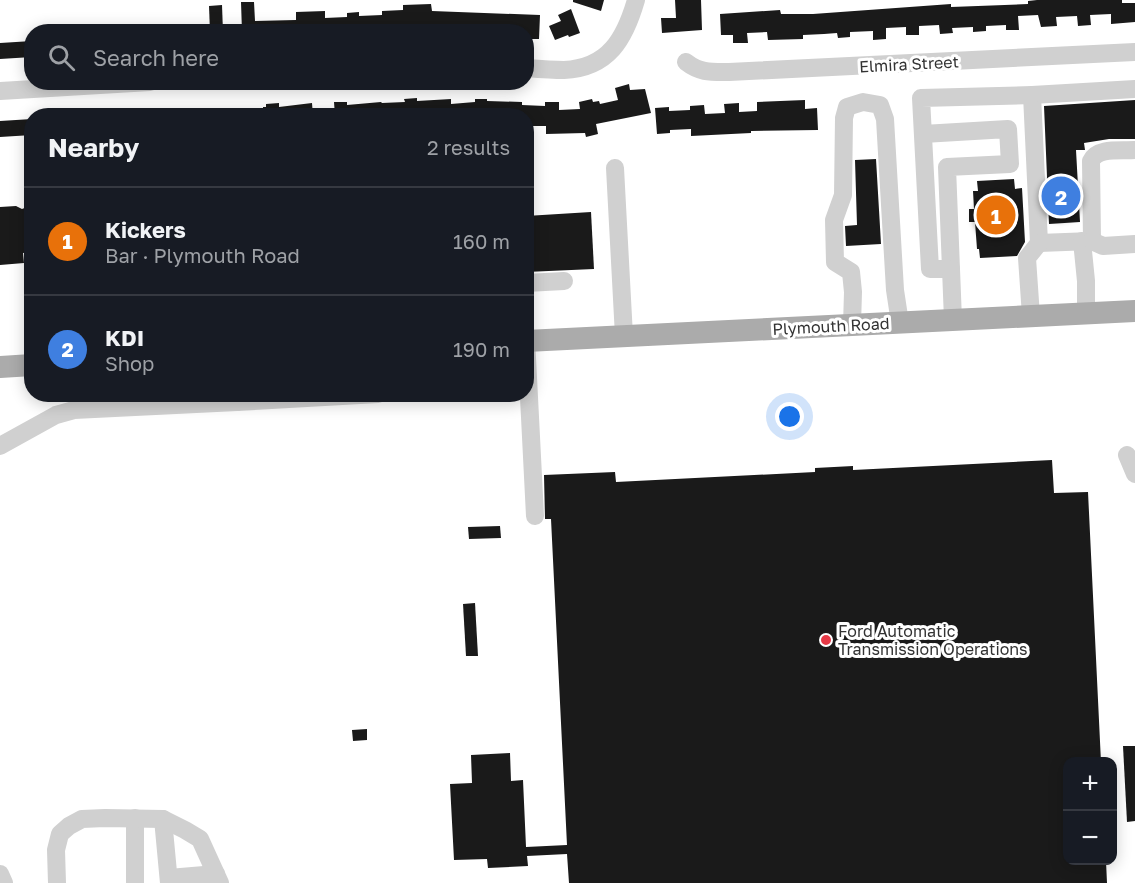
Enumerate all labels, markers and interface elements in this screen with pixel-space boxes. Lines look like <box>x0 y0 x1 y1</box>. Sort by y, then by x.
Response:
search box <box>24 24 534 90</box>
icon: search <box>45 41 78 74</box>
text: Search here <box>93 44 219 71</box>
street label: Elmira Street <box>859 51 959 77</box>
text: Nearby <box>48 132 139 163</box>
text: 2 results <box>427 135 510 159</box>
pin: 2 <box>1042 174 1080 218</box>
pin: 1 <box>976 192 1016 238</box>
text: Kickers <box>105 216 186 243</box>
text: 1 <box>62 229 73 253</box>
text: 160 m <box>453 229 510 253</box>
text: Bar · Plymouth Road <box>105 243 300 267</box>
street label: Plymouth Road <box>772 313 890 339</box>
text: KDI <box>105 324 144 351</box>
text: 2 <box>61 337 74 361</box>
text: 190 m <box>453 337 510 361</box>
text: Shop <box>105 351 154 375</box>
your location <box>775 402 804 431</box>
place label: Ford Automatic Transmission Operations <box>838 621 1028 659</box>
marker: Ford Automatic Transmission Operations <box>819 633 833 647</box>
map controls <box>1063 757 1117 865</box>
button: + <box>1063 757 1117 811</box>
button: − <box>1063 811 1117 865</box>

